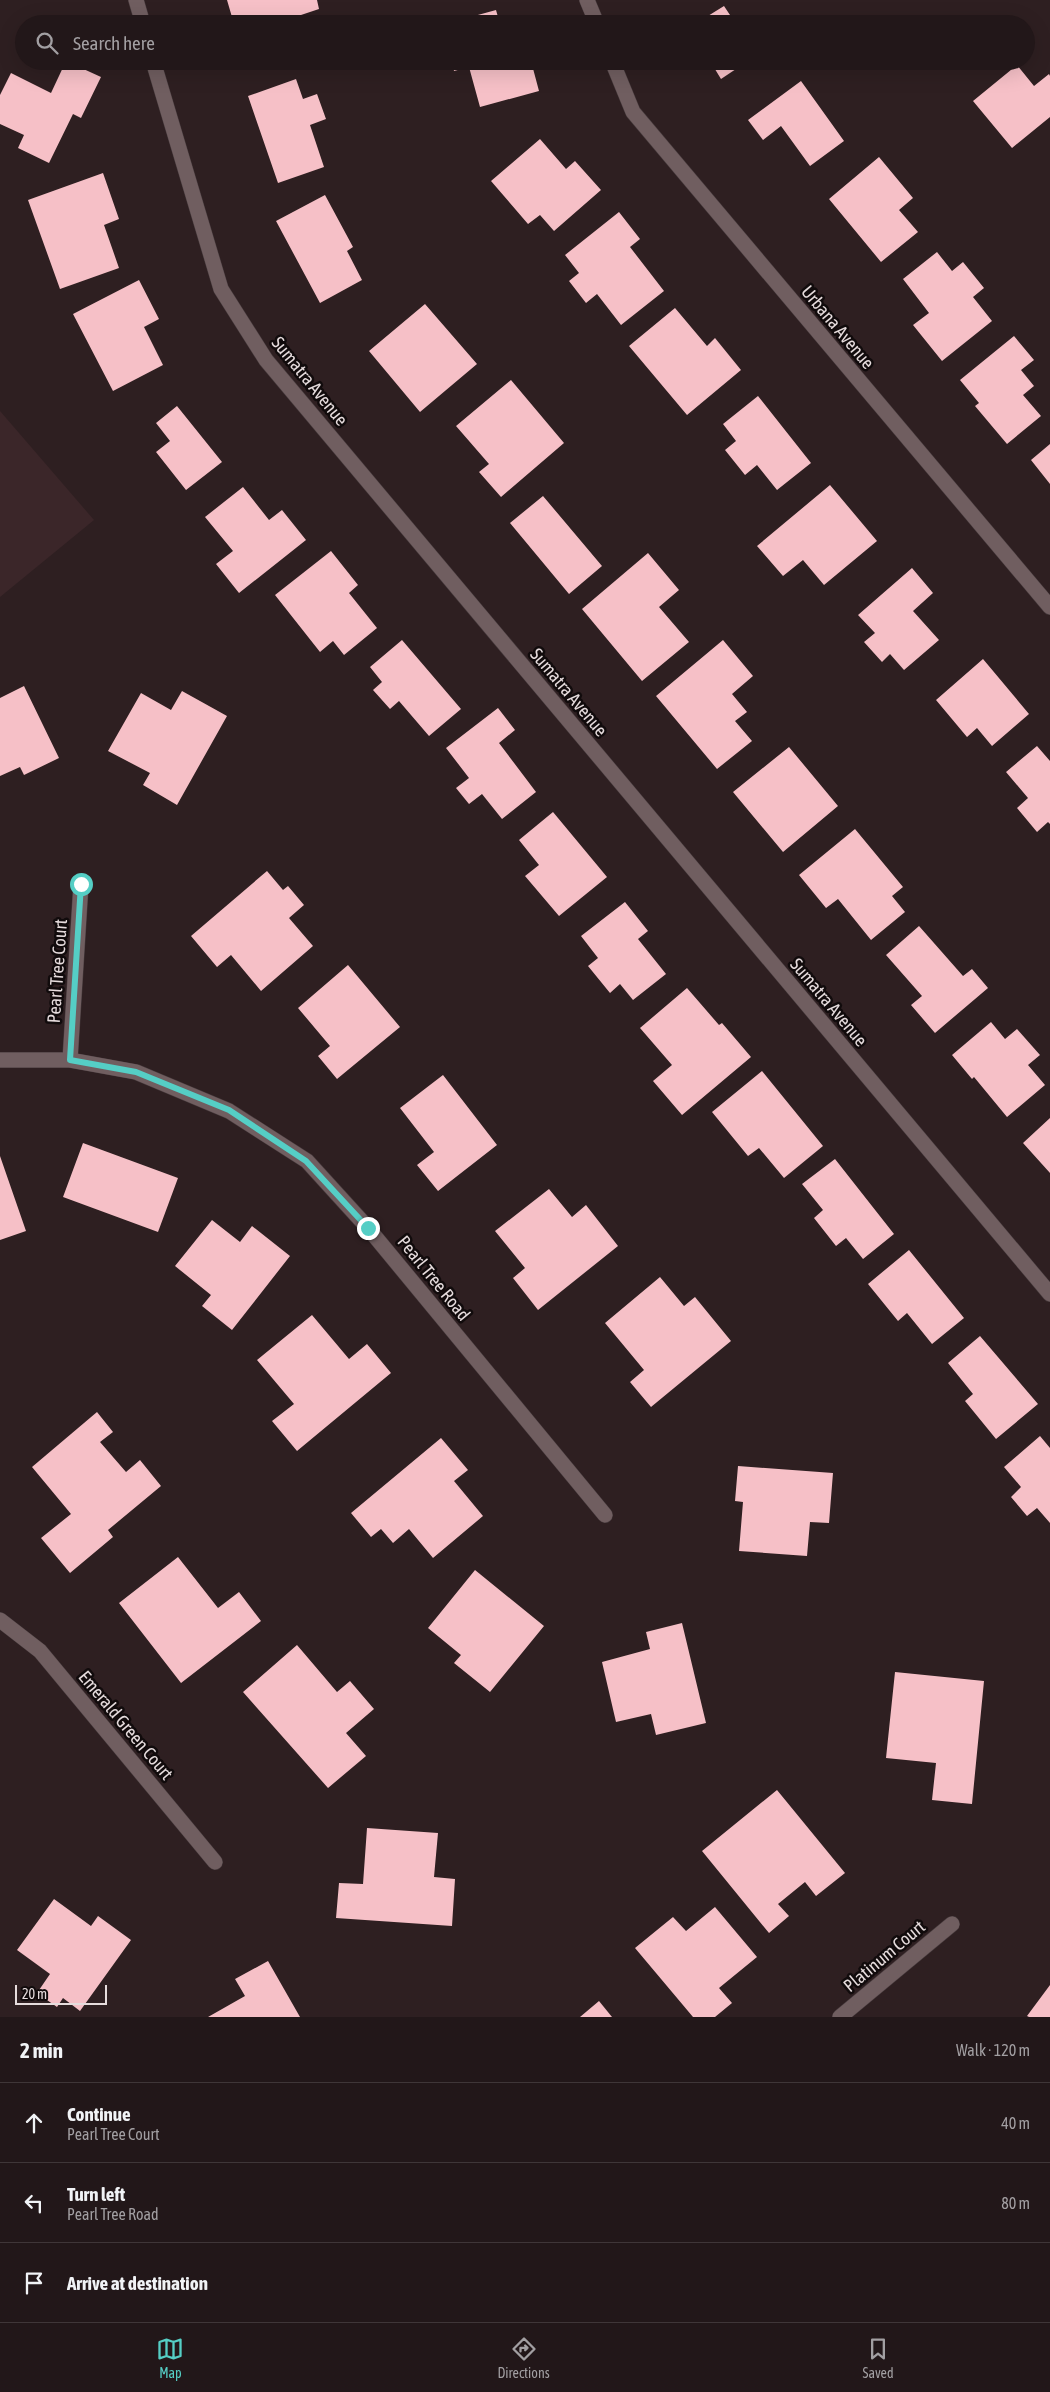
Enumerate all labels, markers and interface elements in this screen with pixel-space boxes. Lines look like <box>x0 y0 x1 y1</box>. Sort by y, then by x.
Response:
search box <box>15 15 1035 70</box>
icon: search <box>33 29 61 57</box>
text: Search here <box>73 32 155 54</box>
street label: Urbana Avenue <box>797 281 879 373</box>
street label: Sumatra Avenue <box>268 332 352 430</box>
street label: Sumatra Avenue <box>526 644 612 740</box>
route start <box>70 873 93 896</box>
street label: Pearl Tree Court <box>43 918 71 1024</box>
street label: Sumatra Avenue <box>786 954 872 1050</box>
route end <box>357 1217 380 1240</box>
street label: Pearl Tree Road <box>393 1231 475 1325</box>
street label: Emerald Green Court <box>74 1666 178 1784</box>
street label: Platinum Court <box>839 1916 929 1996</box>
scale bar <box>15 1982 108 2005</box>
text: 20 m <box>22 1986 47 2002</box>
text: 2 min <box>20 2038 63 2062</box>
text: Walk · 120 m <box>956 2041 1030 2059</box>
text: Continue <box>67 2103 131 2125</box>
icon: ahead <box>20 2109 48 2137</box>
text: 40 m <box>1001 2114 1030 2132</box>
text: Pearl Tree Court <box>67 2125 160 2143</box>
text: Turn left <box>67 2183 125 2205</box>
icon: left <box>20 2189 48 2217</box>
text: 80 m <box>1001 2194 1030 2212</box>
text: Pearl Tree Road <box>67 2205 159 2223</box>
icon: arrive <box>20 2269 48 2297</box>
text: Arrive at destination <box>67 2272 208 2294</box>
tab: Map <box>156 2335 184 2381</box>
tab: Directions <box>497 2335 550 2381</box>
tab: Saved <box>863 2335 894 2381</box>

